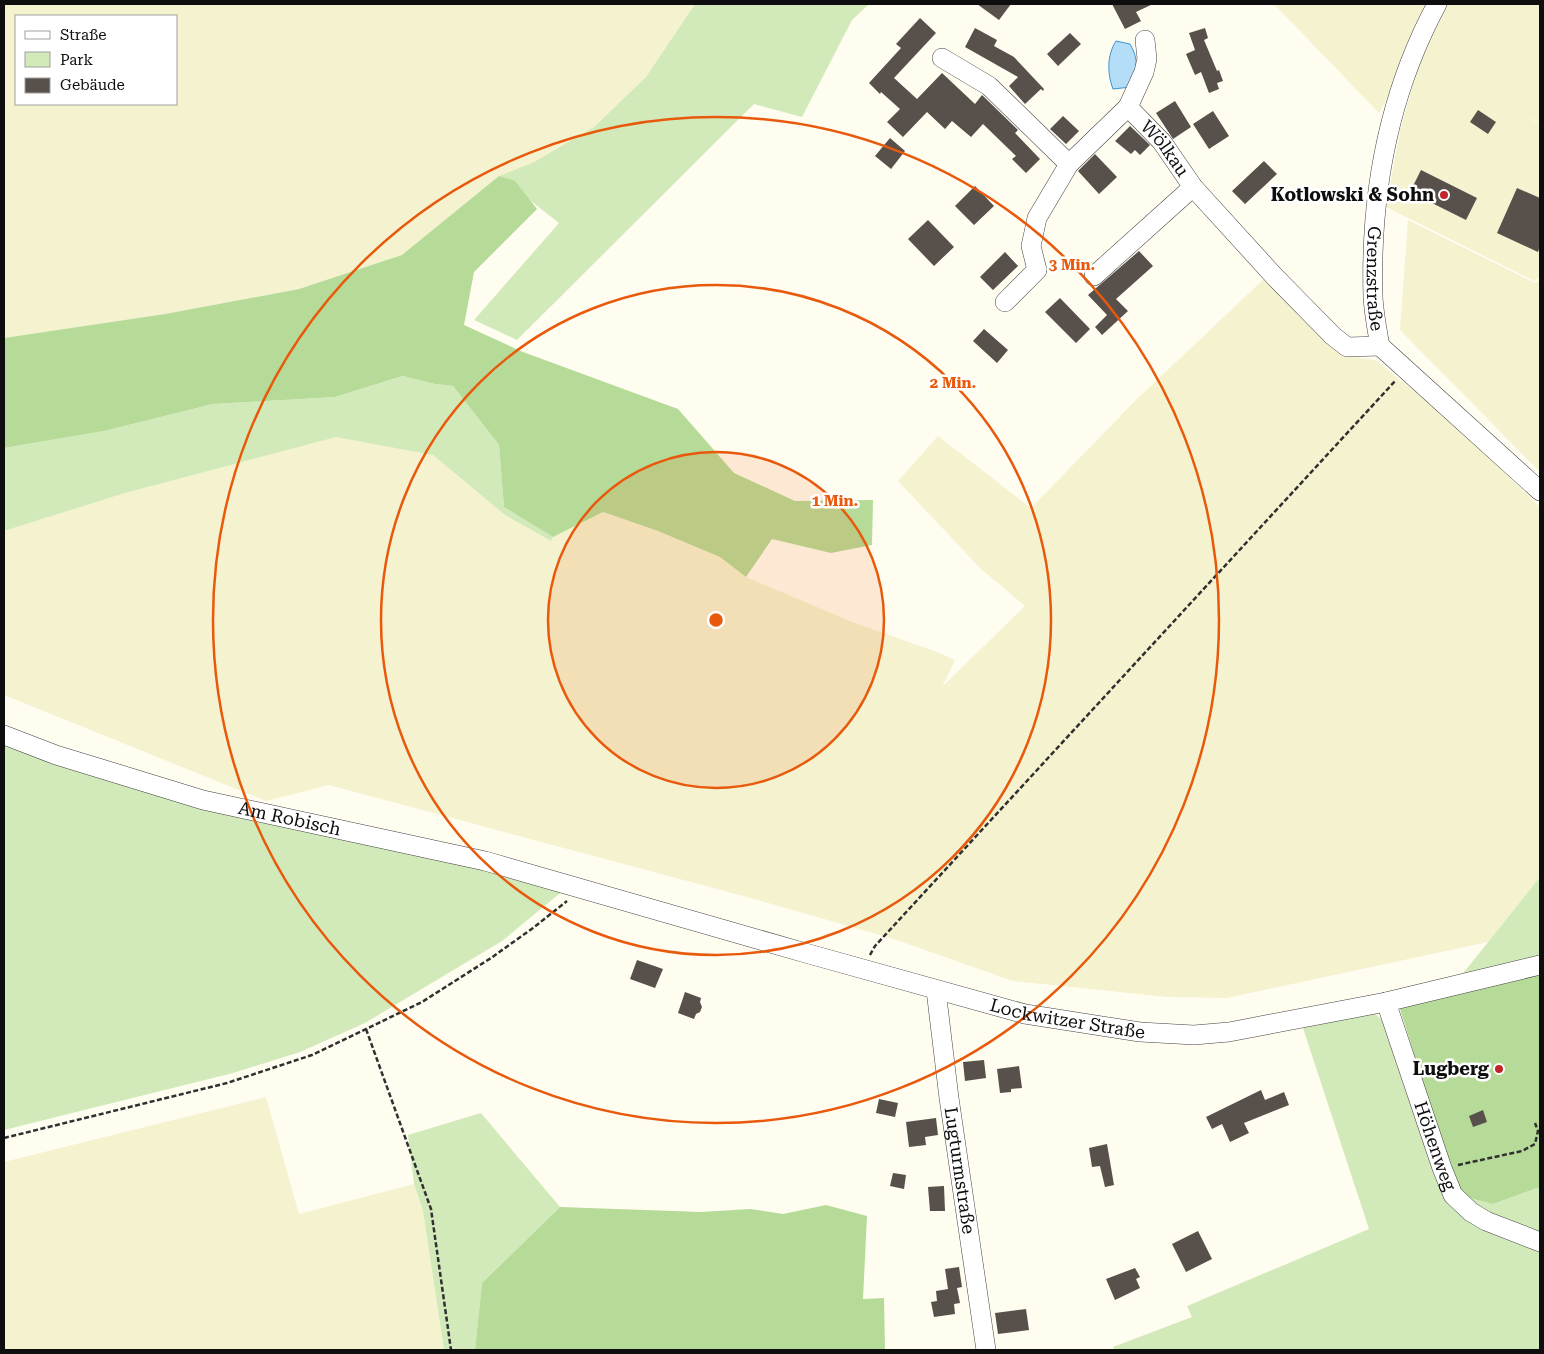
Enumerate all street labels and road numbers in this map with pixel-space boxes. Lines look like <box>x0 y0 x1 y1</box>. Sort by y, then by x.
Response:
street label: Wölkau <box>1137 116 1194 180</box>
street label: Grenzstraße <box>1363 226 1388 333</box>
street label: Am Robisch <box>236 797 343 840</box>
street label: Lockwitzer Straße <box>988 994 1146 1042</box>
street label: Höhenweg <box>1410 1098 1461 1194</box>
street label: Lugturmstraße <box>940 1105 980 1235</box>

